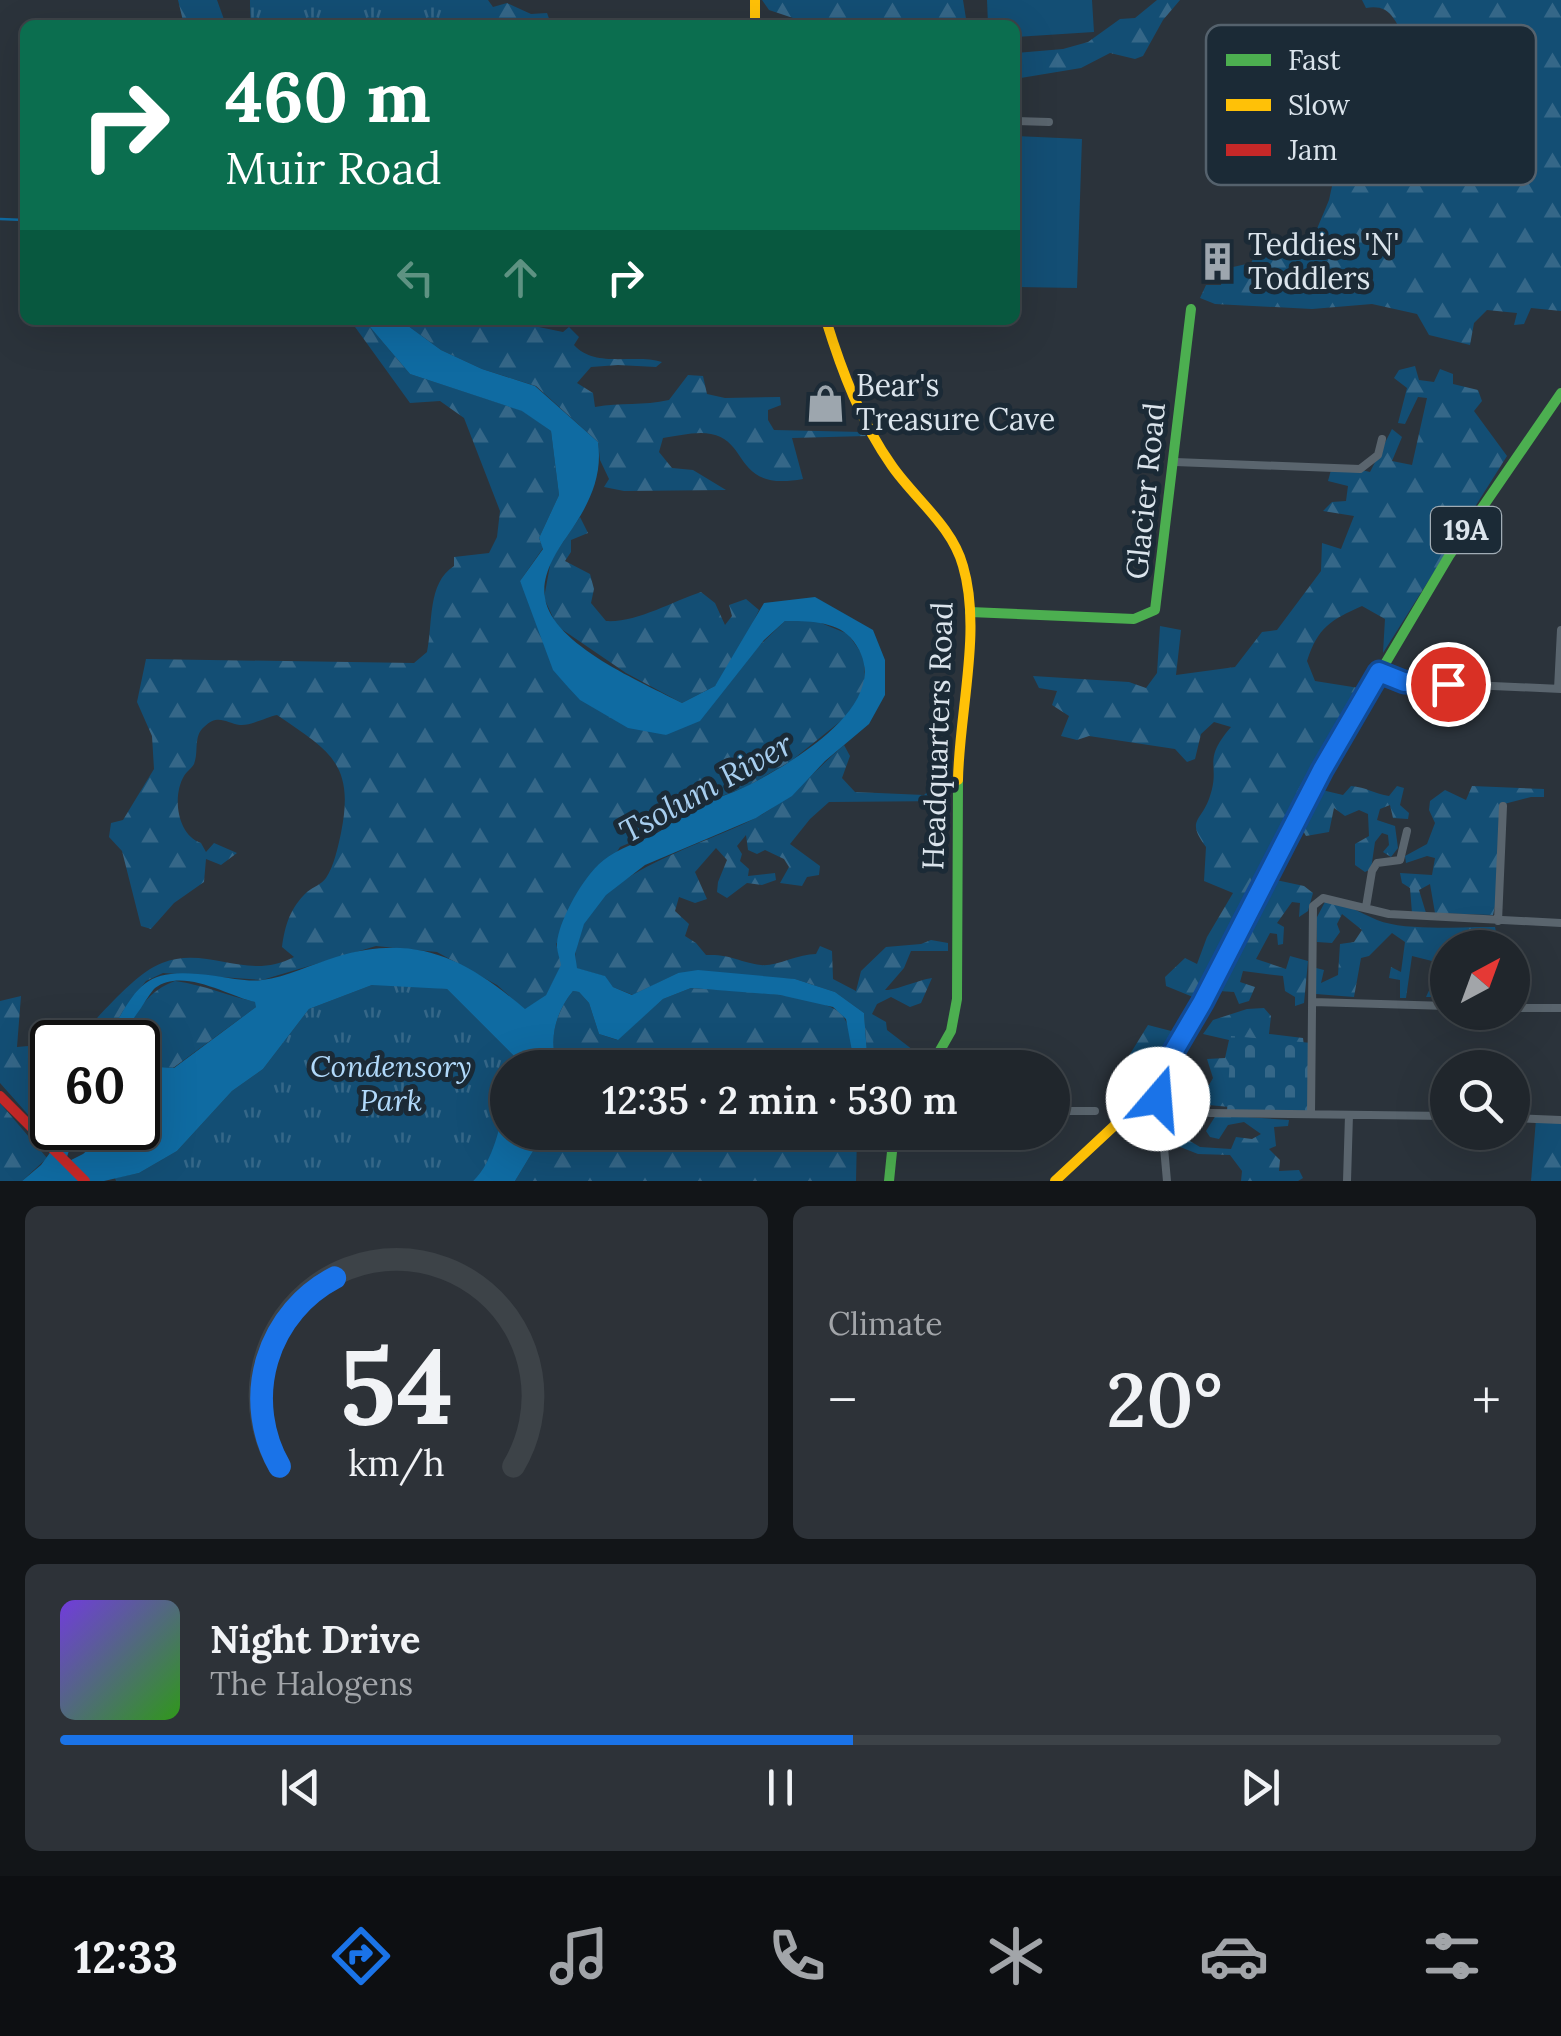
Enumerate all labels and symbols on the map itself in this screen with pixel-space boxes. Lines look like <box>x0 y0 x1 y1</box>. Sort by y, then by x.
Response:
legend <box>1206 25 1536 185</box>
text: Fast <box>1288 42 1341 78</box>
text: Slow <box>1288 87 1351 123</box>
text: Jam <box>1287 132 1338 168</box>
place label: Teddies 'N' Toddlers <box>1248 225 1400 297</box>
building icon: Teddies 'N' Toddlers <box>1197 241 1239 283</box>
place label: Bear's Treasure Cave <box>856 366 1055 438</box>
shop icon: Bear's Treasure Cave <box>805 382 847 424</box>
street label: Glacier Road <box>1117 401 1173 581</box>
road number: 19A <box>1431 507 1501 553</box>
street label: Headquarters Road <box>913 601 961 871</box>
pin <box>1406 642 1491 727</box>
water label: Tsolum River <box>612 723 800 852</box>
north arrow <box>1430 930 1530 1030</box>
speed limit sign: 60 <box>30 1020 160 1150</box>
park label: Condensory Park <box>310 1047 472 1119</box>
position arrow <box>1106 1047 1210 1151</box>

